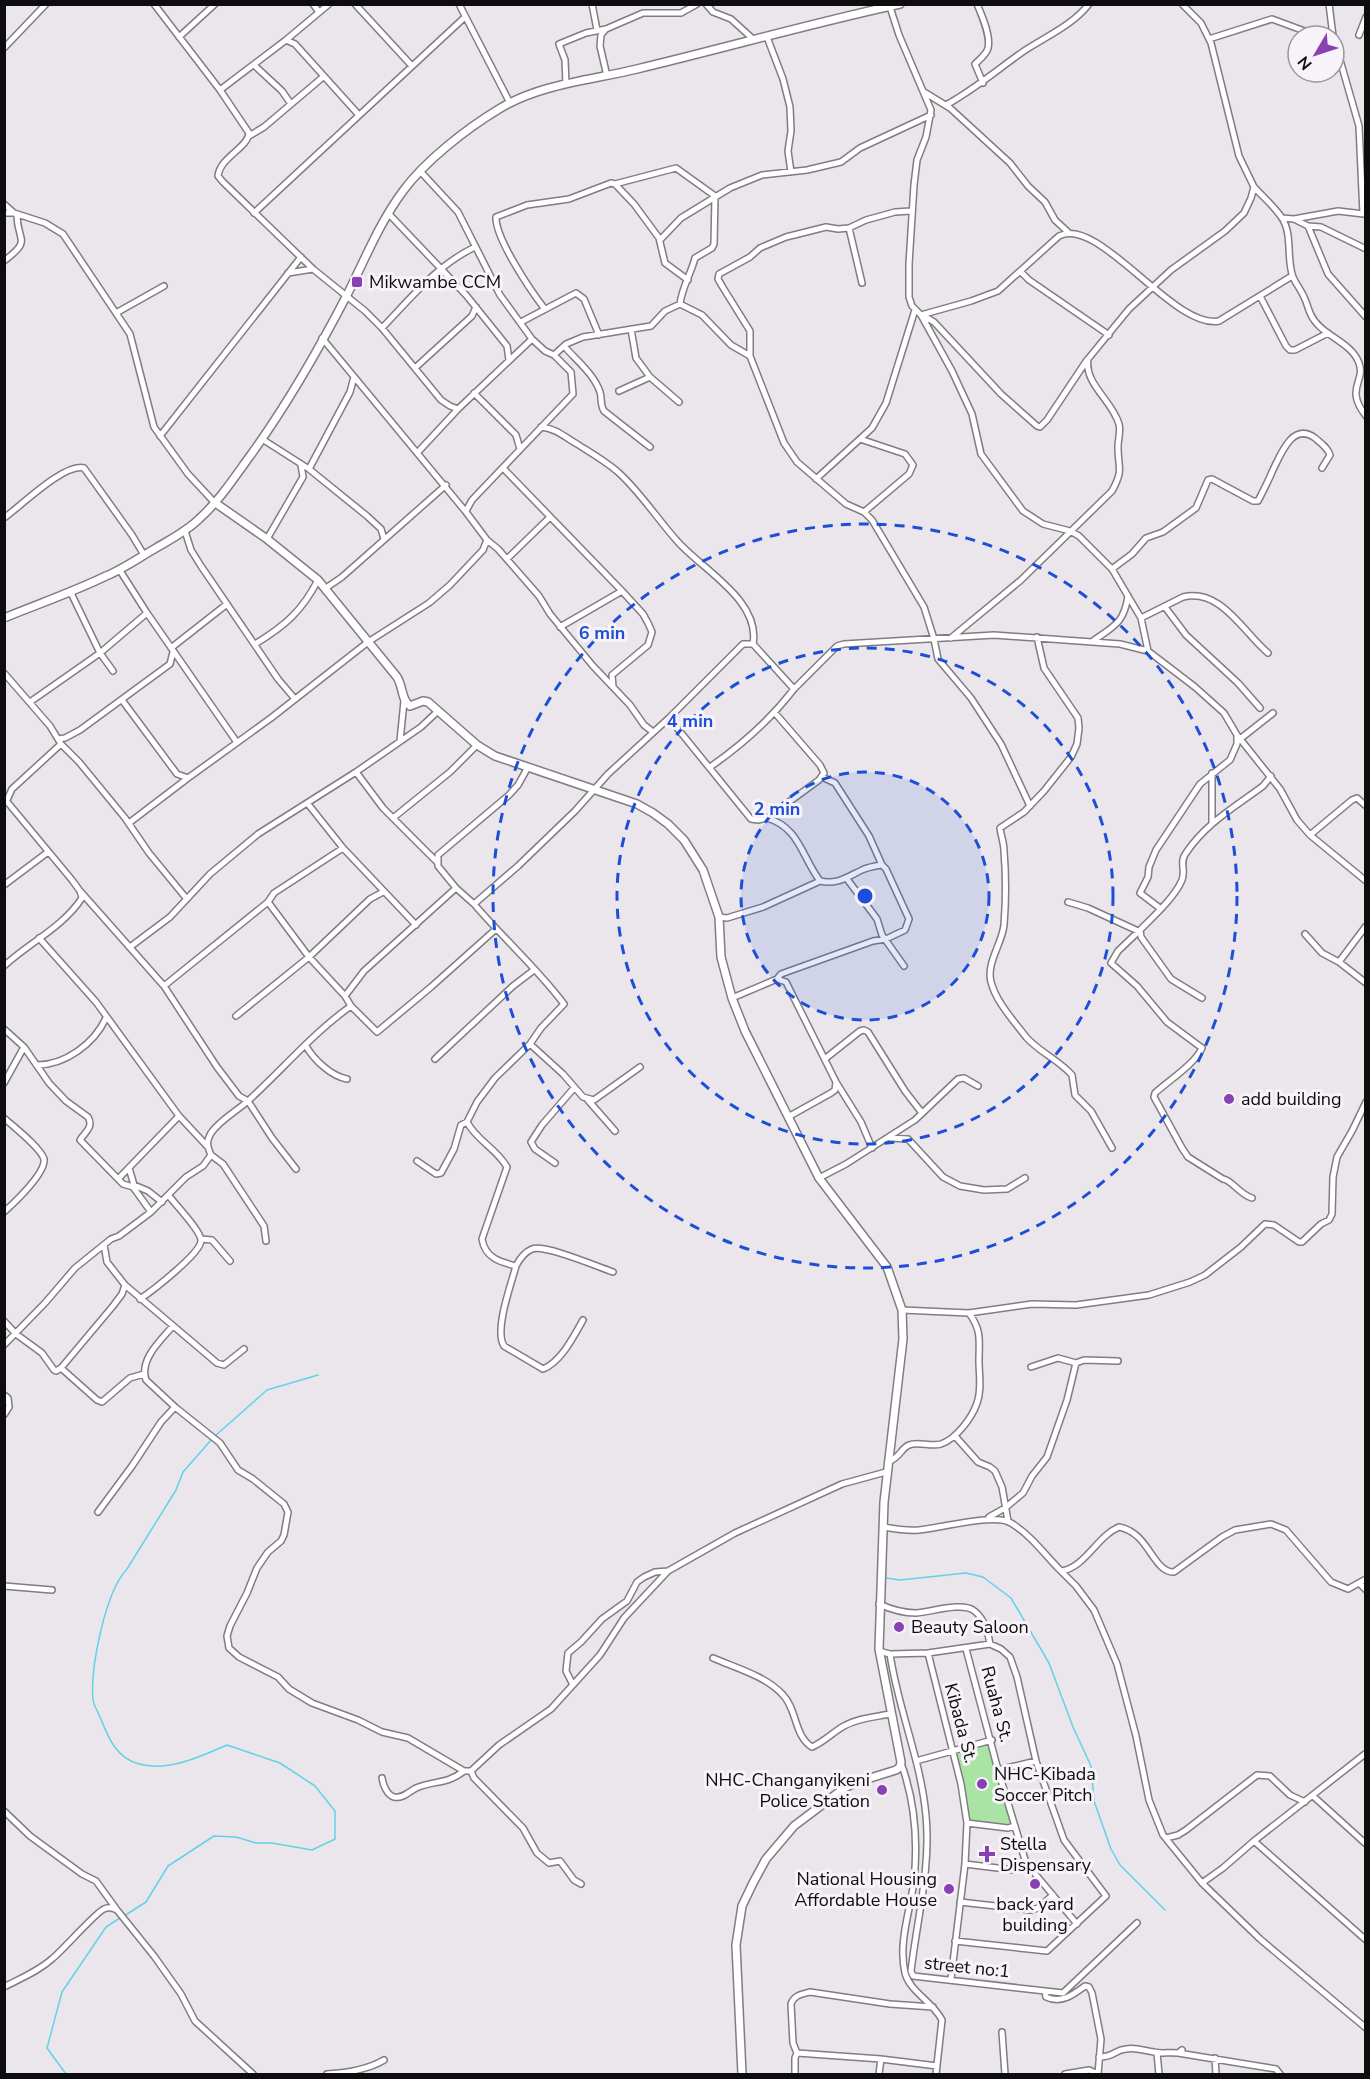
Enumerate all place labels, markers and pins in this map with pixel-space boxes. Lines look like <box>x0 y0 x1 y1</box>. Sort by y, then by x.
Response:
place label: Mikwambe CCM <box>369 270 501 294</box>
marker: Mikwambe CCM <box>350 275 364 289</box>
centre of rings <box>855 886 875 906</box>
place label: add building <box>1241 1087 1342 1111</box>
marker: add building <box>1222 1092 1236 1106</box>
place label: Beauty Saloon <box>911 1615 1029 1639</box>
marker: Beauty Saloon <box>892 1620 906 1634</box>
place label: NHC-Kibada Soccer Pitch <box>994 1762 1096 1807</box>
place label: NHC-Changanyikeni Police Station <box>705 1768 870 1813</box>
marker: NHC-Kibada Soccer Pitch <box>975 1777 989 1791</box>
marker: NHC-Changanyikeni Police Station <box>875 1783 889 1797</box>
place label: Stella Dispensary <box>1000 1832 1092 1877</box>
marker: Stella Dispensary <box>978 1845 996 1863</box>
place label: National Housing Affordable House <box>794 1867 937 1912</box>
marker: back yard building <box>1028 1877 1042 1891</box>
marker: National Housing Affordable House <box>942 1882 956 1896</box>
place label: back yard building <box>996 1892 1074 1937</box>

